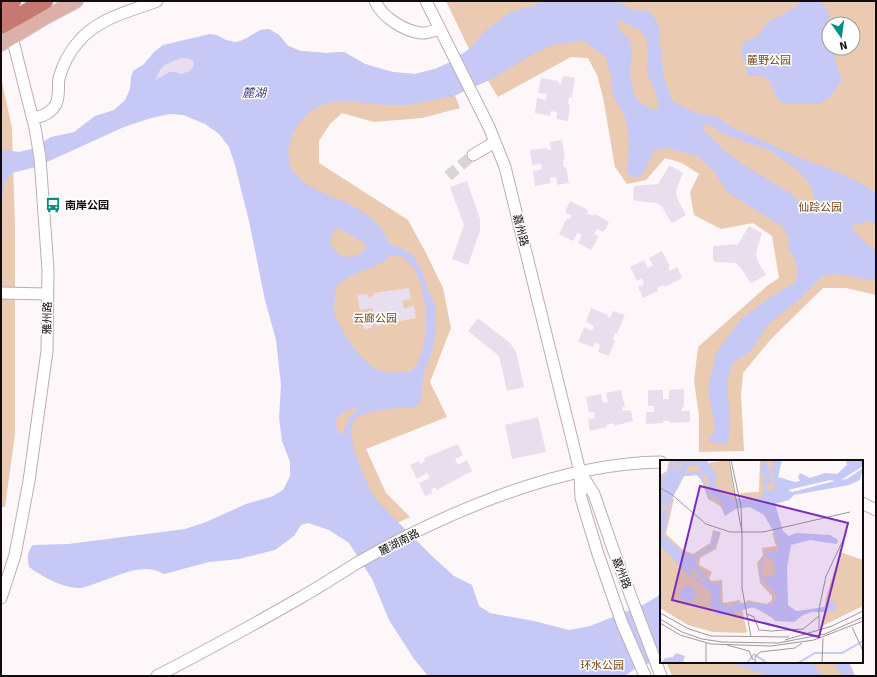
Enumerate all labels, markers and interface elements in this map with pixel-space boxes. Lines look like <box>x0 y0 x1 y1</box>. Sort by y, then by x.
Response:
north arrow <box>821 16 861 56</box>
text: N <box>838 38 849 52</box>
park label: 麓野公园 <box>747 54 791 67</box>
water label: 麓湖 <box>242 86 268 101</box>
bus stop icon: 南岸公园 <box>44 196 62 214</box>
place label: 南岸公园 <box>65 199 109 212</box>
park label: 仙踪公园 <box>798 201 842 214</box>
street label: 嘉州路 <box>510 213 531 248</box>
street label: 雅州路 <box>41 301 54 335</box>
park label: 云廊公园 <box>353 312 397 325</box>
inset map <box>660 460 863 663</box>
street label: 麓湖南路 <box>377 527 422 558</box>
street label: 嘉州路 <box>610 555 634 591</box>
park label: 环水公园 <box>580 659 624 672</box>

